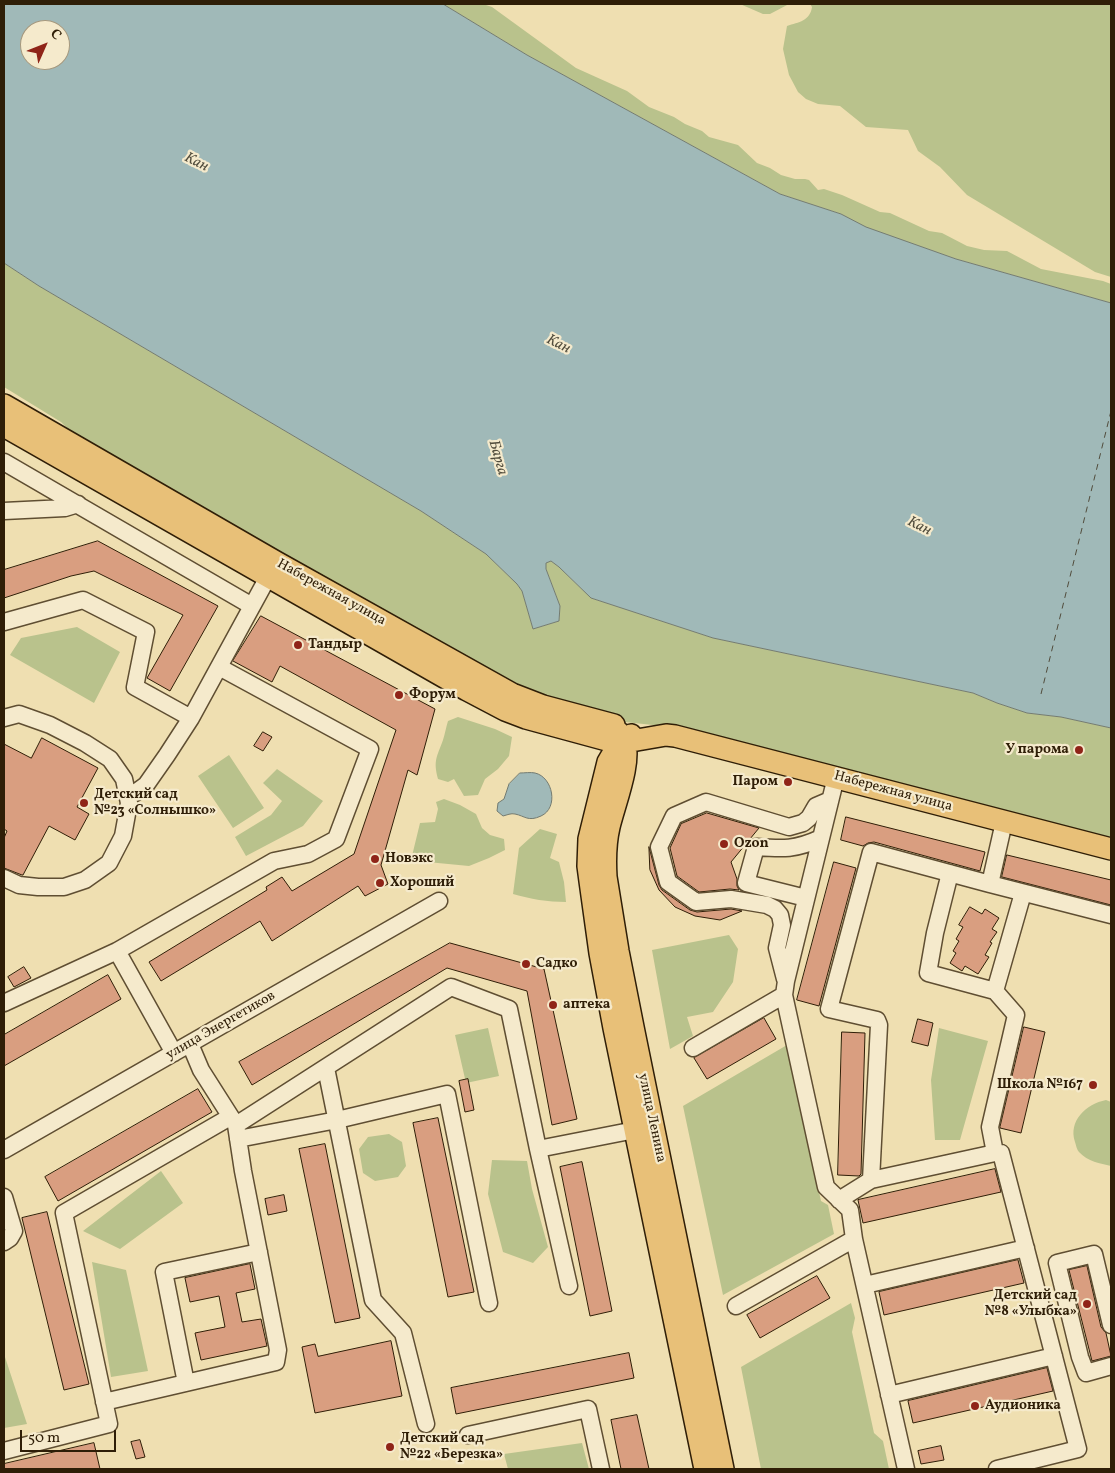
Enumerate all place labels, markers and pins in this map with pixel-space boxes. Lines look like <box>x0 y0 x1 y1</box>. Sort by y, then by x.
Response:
place label: Тандыр <box>308 637 362 653</box>
marker: Тандыр <box>292 639 304 651</box>
place label: Форум <box>409 687 456 703</box>
marker: Форум <box>393 689 405 701</box>
place label: У парома <box>1005 742 1069 758</box>
marker: У парома <box>1073 744 1085 756</box>
place label: Паром <box>733 774 778 790</box>
marker: Паром <box>782 776 794 788</box>
place label: Детский сад №23 «Солнышко» <box>94 787 216 820</box>
marker: Детский сад №23 «Солнышко» <box>78 797 90 809</box>
place label: Ozon <box>734 836 769 852</box>
marker: Ozon <box>718 838 730 850</box>
place label: Новэкс <box>385 851 433 867</box>
marker: Новэкс <box>369 853 381 865</box>
place label: Хороший <box>390 875 454 891</box>
marker: Хороший <box>374 877 386 889</box>
place label: Садко <box>536 956 577 972</box>
marker: Садко <box>520 958 532 970</box>
place label: аптека <box>563 997 610 1013</box>
marker: аптека <box>547 999 559 1011</box>
place label: Школа №167 <box>997 1077 1083 1093</box>
marker: Школа №167 <box>1087 1079 1099 1091</box>
place label: Детский сад №8 «Улыбка» <box>985 1288 1077 1320</box>
marker: Детский сад №8 «Улыбка» <box>1081 1298 1093 1310</box>
place label: Аудионика <box>985 1398 1061 1414</box>
marker: Аудионика <box>969 1400 981 1412</box>
place label: Детский сад №22 «Березка» <box>400 1431 503 1464</box>
marker: Детский сад №22 «Березка» <box>384 1441 396 1453</box>

